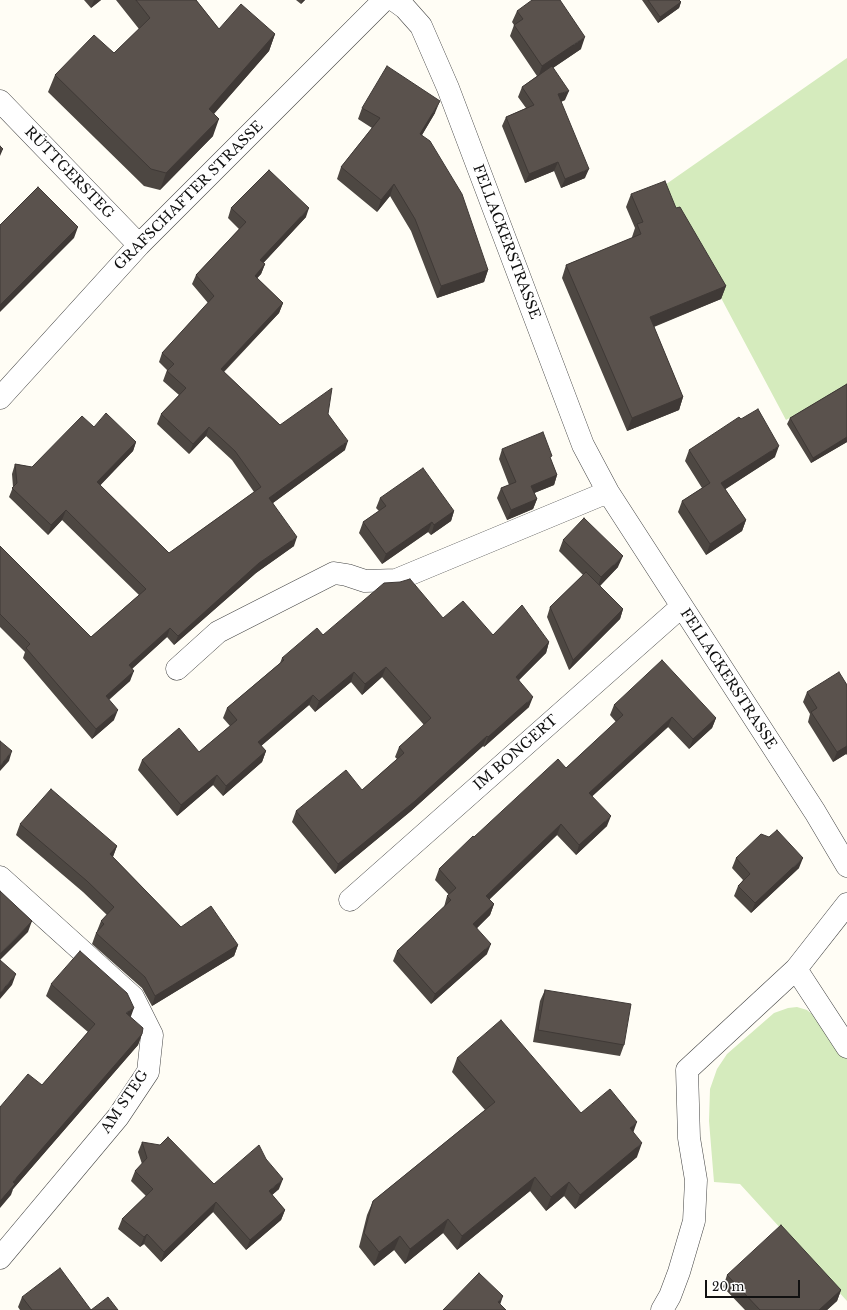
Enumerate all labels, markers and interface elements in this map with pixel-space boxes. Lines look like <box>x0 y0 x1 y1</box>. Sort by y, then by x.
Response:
street label: GRAFSCHAFTER STRASSE <box>111 118 267 274</box>
street label: RÜTTGERSTEG <box>21 124 117 222</box>
street label: FELLACKERSTRASSE <box>469 162 543 322</box>
street label: FELLACKERSTRASSE <box>676 606 780 752</box>
street label: IM BONGERT <box>471 712 561 794</box>
street label: AM STEG <box>98 1067 152 1137</box>
scale bar <box>707 1272 802 1298</box>
text: 20 m <box>712 1279 744 1294</box>

